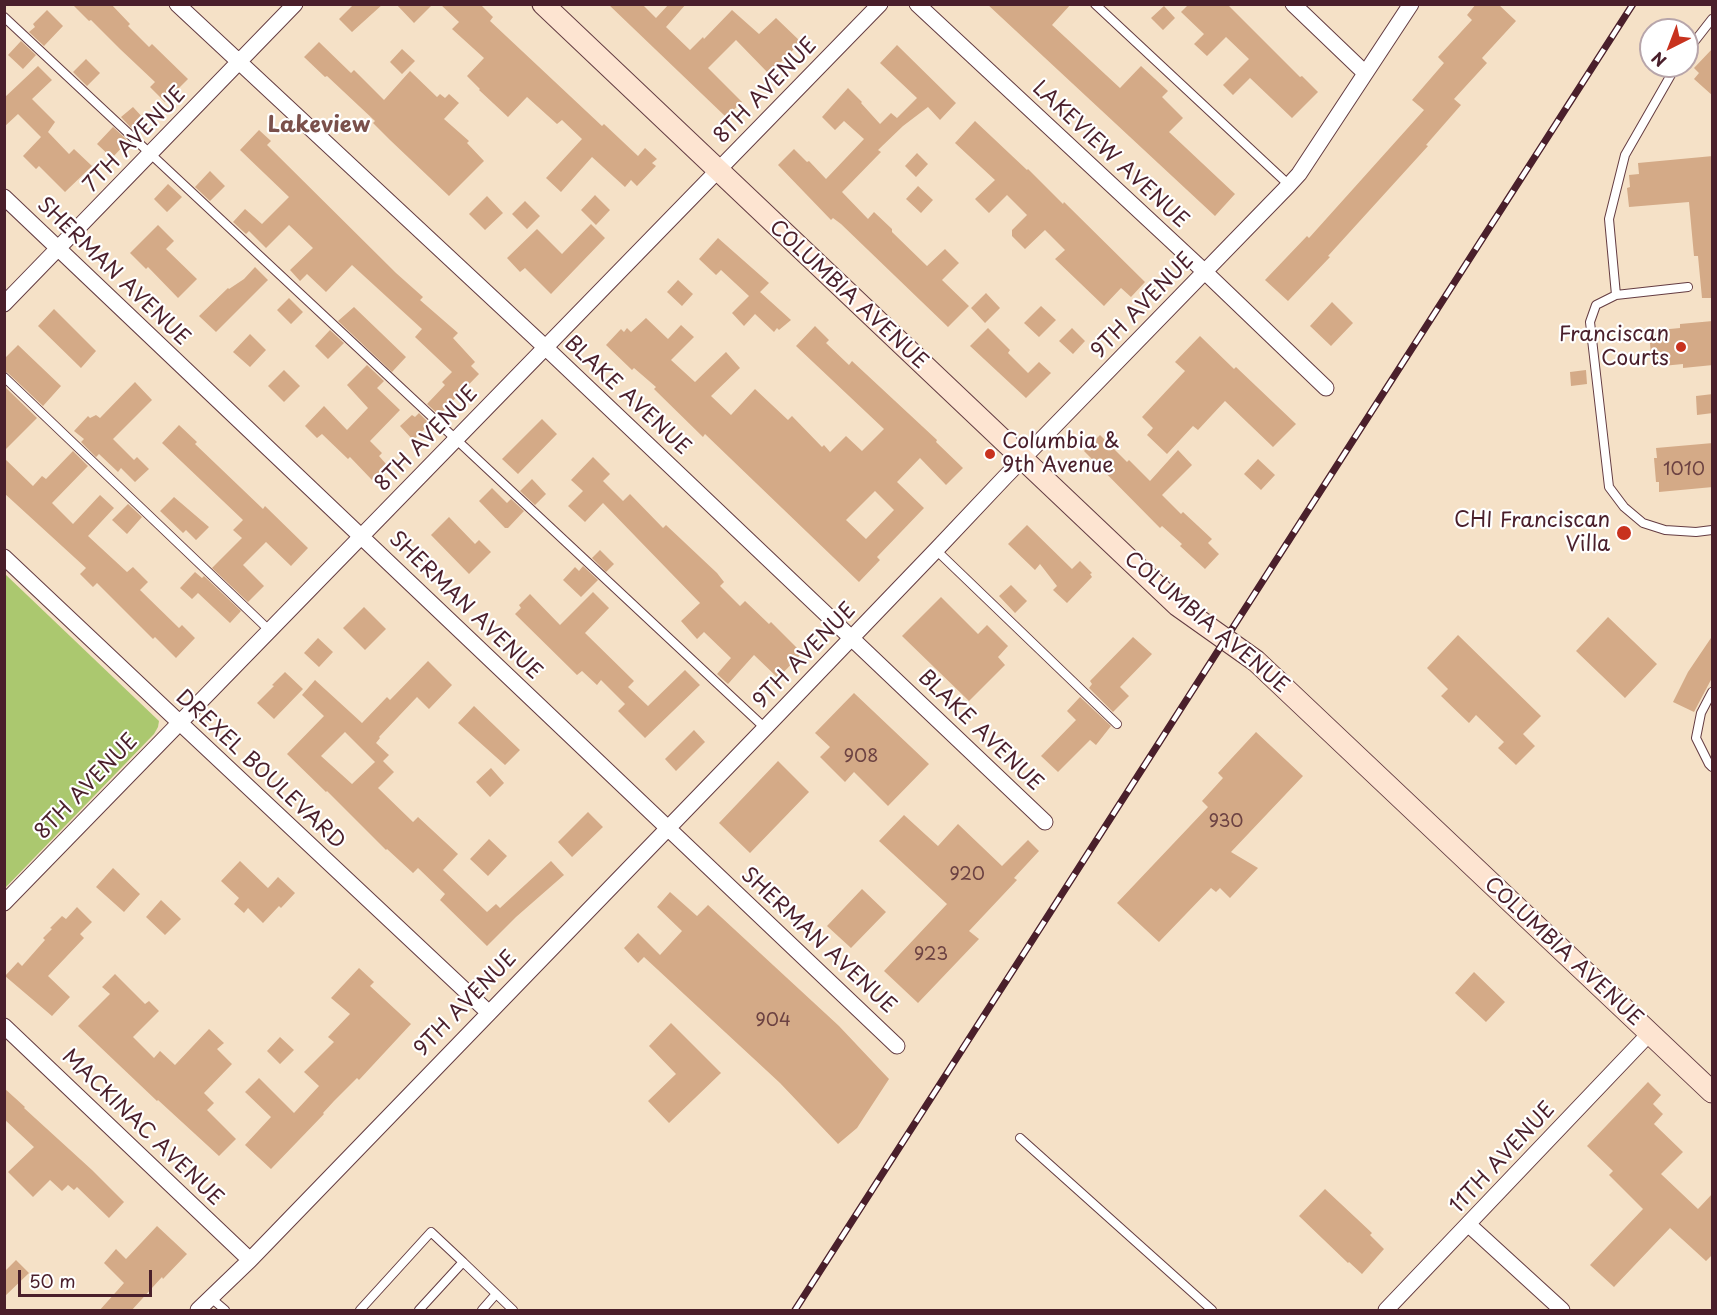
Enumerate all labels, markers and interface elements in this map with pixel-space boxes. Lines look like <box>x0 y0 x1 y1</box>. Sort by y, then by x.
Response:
north arrow <box>1639 18 1699 78</box>
street label: 8TH AVENUE <box>709 33 823 149</box>
text: N <box>1646 47 1671 73</box>
street label: LAKEVIEW AVENUE <box>1027 76 1193 234</box>
street label: 7TH AVENUE <box>78 82 192 198</box>
district label: Lakeview <box>268 113 370 139</box>
street label: SHERMAN AVENUE <box>31 193 195 351</box>
street label: COLUMBIA AVENUE <box>764 215 932 375</box>
street label: 9TH AVENUE <box>1086 248 1200 364</box>
place label: Franciscan Courts <box>1559 322 1669 372</box>
street label: BLAKE AVENUE <box>559 331 695 461</box>
marker: Franciscan Courts <box>1674 340 1688 354</box>
street label: 8TH AVENUE <box>370 381 484 497</box>
place label: Columbia & 9th Avenue <box>1002 429 1120 479</box>
marker: Columbia & 9th Avenue <box>983 447 997 461</box>
house number: 1010 <box>1663 459 1705 481</box>
place label: CHI Franciscan Villa <box>1454 508 1610 558</box>
marker: CHI Franciscan Villa <box>1615 524 1633 542</box>
street label: SHERMAN AVENUE <box>383 527 547 685</box>
street label: COLUMBIA AVENUE <box>1119 547 1293 699</box>
street label: 9TH AVENUE <box>748 598 862 714</box>
street label: BLAKE AVENUE <box>913 665 1047 797</box>
street label: DREXEL BOULEVARD <box>170 685 350 855</box>
street label: 8TH AVENUE <box>30 729 144 845</box>
house number: 908 <box>844 746 878 768</box>
house number: 930 <box>1208 811 1244 833</box>
street label: SHERMAN AVENUE <box>735 863 901 1019</box>
house number: 920 <box>949 864 985 886</box>
street label: COLUMBIA AVENUE <box>1479 872 1647 1032</box>
house number: 923 <box>914 944 948 966</box>
street label: 9TH AVENUE <box>409 946 523 1062</box>
house number: 904 <box>755 1010 791 1032</box>
street label: MACKINAC AVENUE <box>56 1044 228 1212</box>
street label: 11TH AVENUE <box>1445 1097 1561 1219</box>
scale bar <box>21 1258 154 1296</box>
text: 50 m <box>29 1267 76 1294</box>

